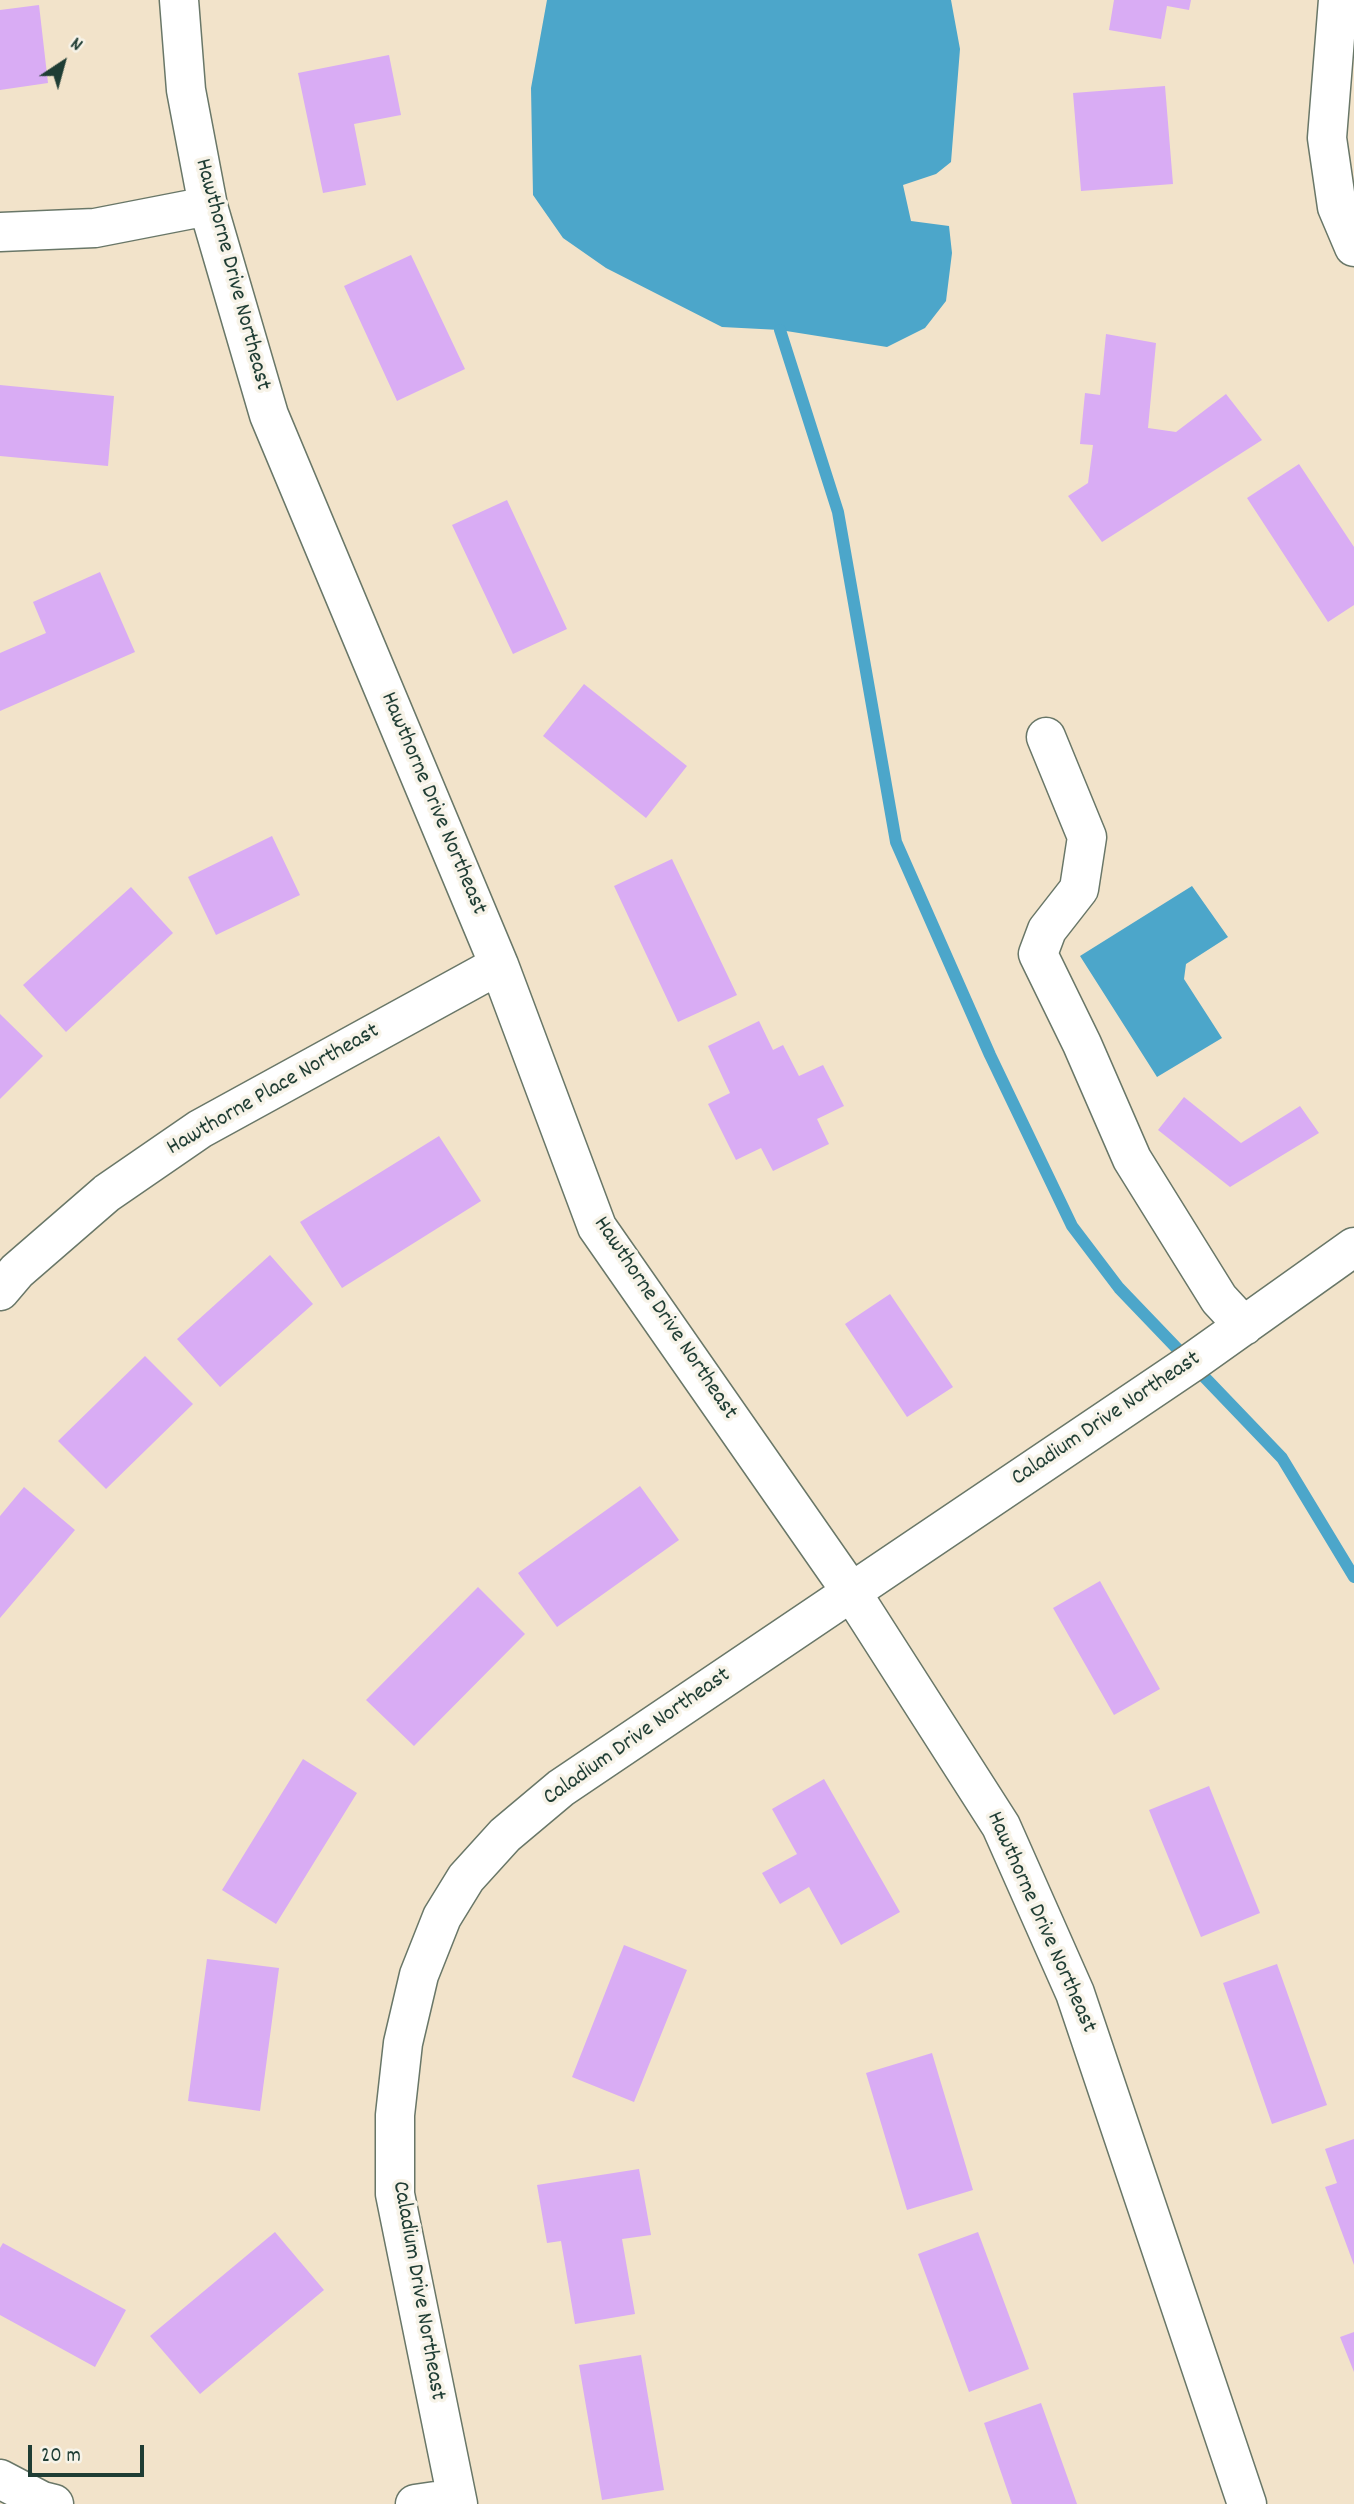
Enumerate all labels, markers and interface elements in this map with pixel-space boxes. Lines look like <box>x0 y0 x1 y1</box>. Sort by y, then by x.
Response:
north arrow <box>28 28 98 98</box>
text: N <box>64 32 87 59</box>
street label: Hawthorne Drive Northeast <box>187 156 275 394</box>
street label: Hawthorne Drive Northeast <box>373 689 491 919</box>
street label: Hawthorne Place Northeast <box>163 1019 385 1163</box>
street label: Hawthorne Drive Northeast <box>586 1212 742 1426</box>
street label: Caladium Drive Northeast <box>1007 1346 1207 1494</box>
street label: Caladium Drive Northeast <box>539 1663 737 1813</box>
street label: Hawthorne Drive Northeast <box>979 1808 1101 2038</box>
street label: Caladium Drive Northeast <box>384 2179 450 2403</box>
scale bar <box>32 2430 147 2474</box>
text: 20 m <box>41 2442 81 2472</box>

